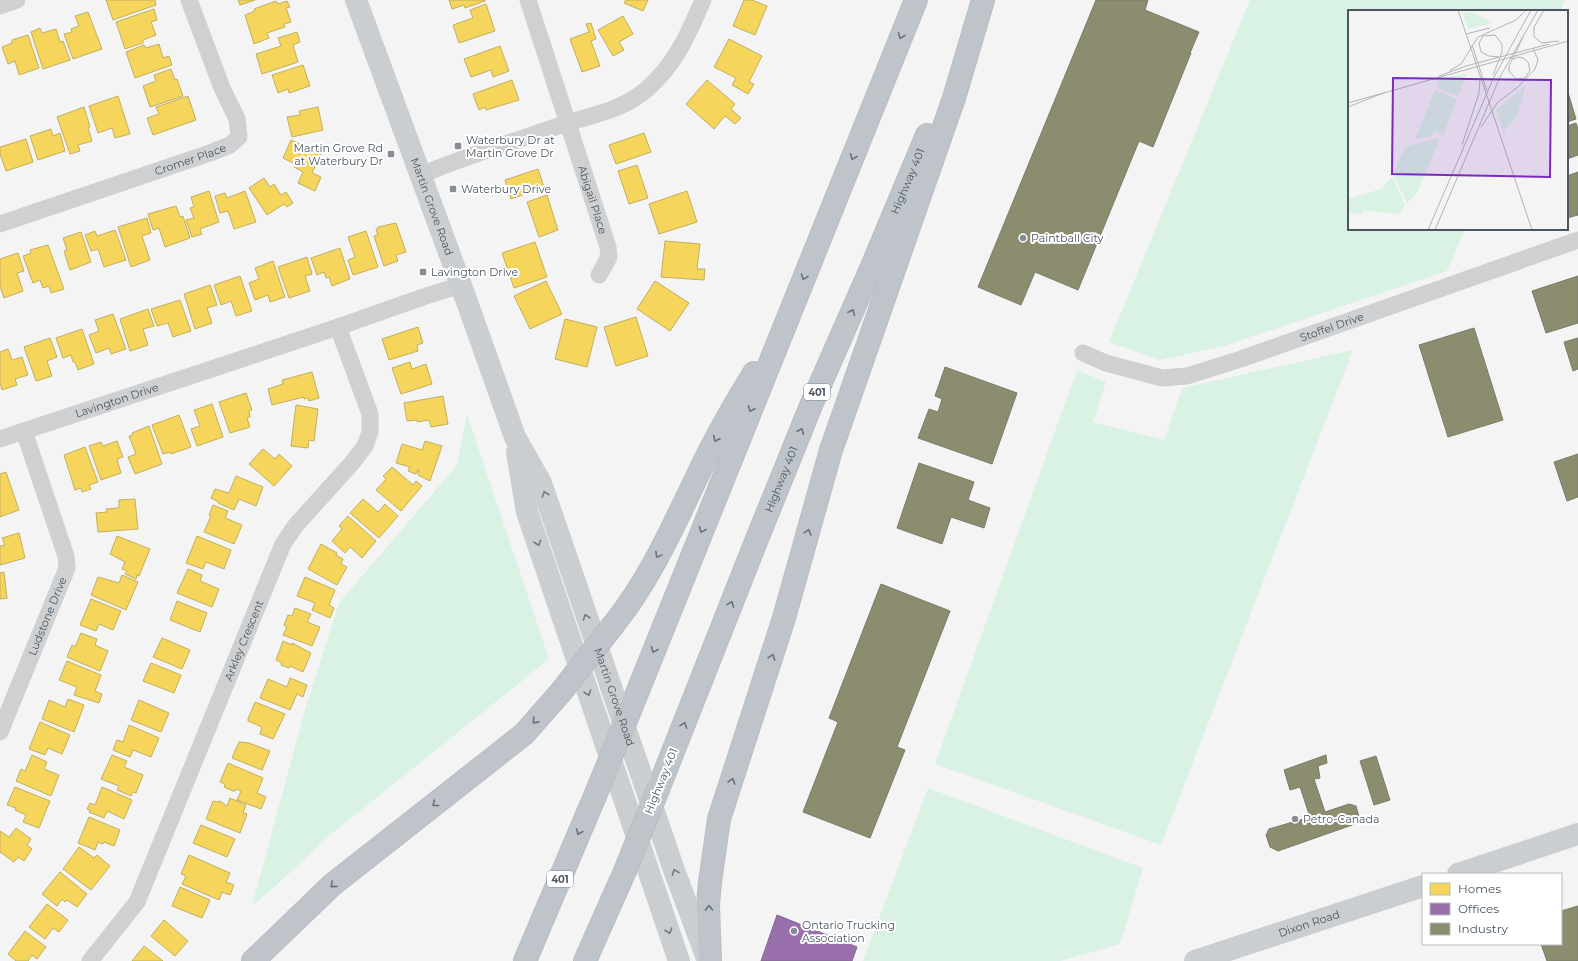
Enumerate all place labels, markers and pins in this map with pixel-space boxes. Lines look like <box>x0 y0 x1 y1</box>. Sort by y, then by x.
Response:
place label: Waterbury Dr at Martin Grove Dr <box>466 133 555 160</box>
place label: Martin Grove Rd at Waterbury Dr <box>293 141 383 168</box>
marker: Waterbury Dr at Martin Grove Dr <box>453 141 463 151</box>
marker: Martin Grove Rd at Waterbury Dr <box>386 149 396 159</box>
place label: Waterbury Drive <box>461 182 552 196</box>
marker: Waterbury Drive <box>448 184 458 194</box>
place label: Paintball City <box>1031 231 1104 245</box>
marker: Paintball City <box>1018 233 1028 243</box>
place label: Lavington Drive <box>431 265 518 279</box>
marker: Lavington Drive <box>418 267 428 277</box>
place label: Petro-Canada <box>1303 812 1380 826</box>
marker: Petro-Canada <box>1290 814 1300 824</box>
place label: Ontario Trucking Association <box>802 918 895 945</box>
marker: Ontario Trucking Association <box>789 926 799 936</box>

